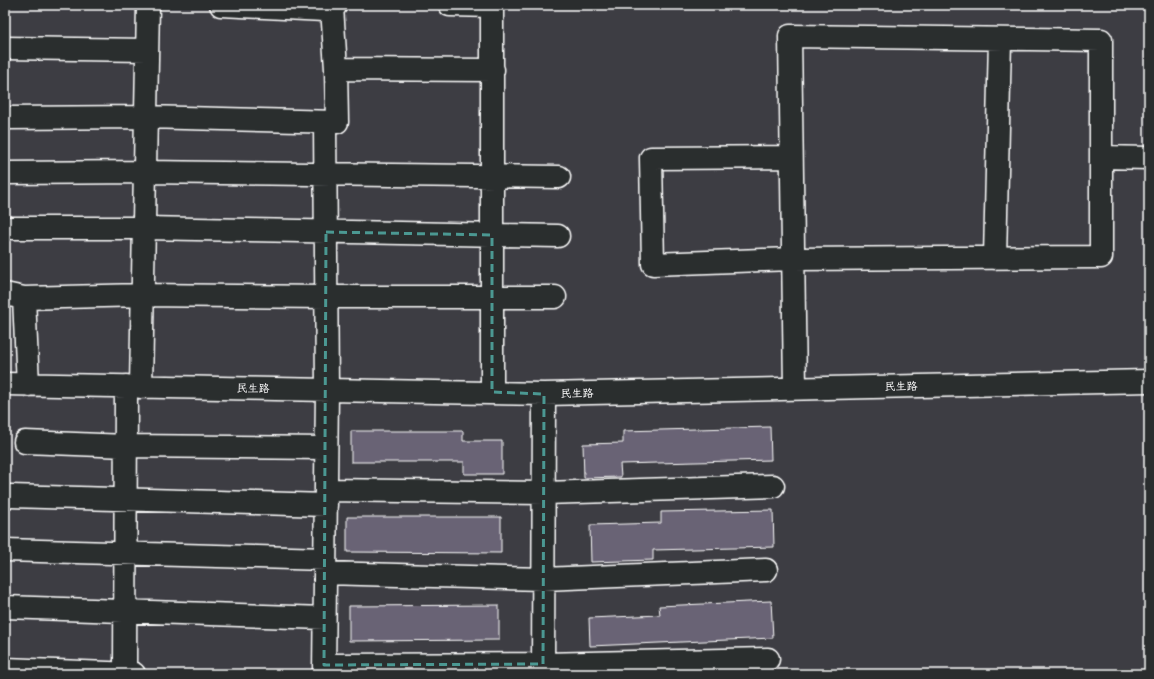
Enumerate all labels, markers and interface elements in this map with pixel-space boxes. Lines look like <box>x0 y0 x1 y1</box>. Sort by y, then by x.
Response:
street label: 民生路 <box>884 379 918 393</box>
street label: 民生路 <box>236 381 270 395</box>
street label: 民生路 <box>560 386 594 400</box>

